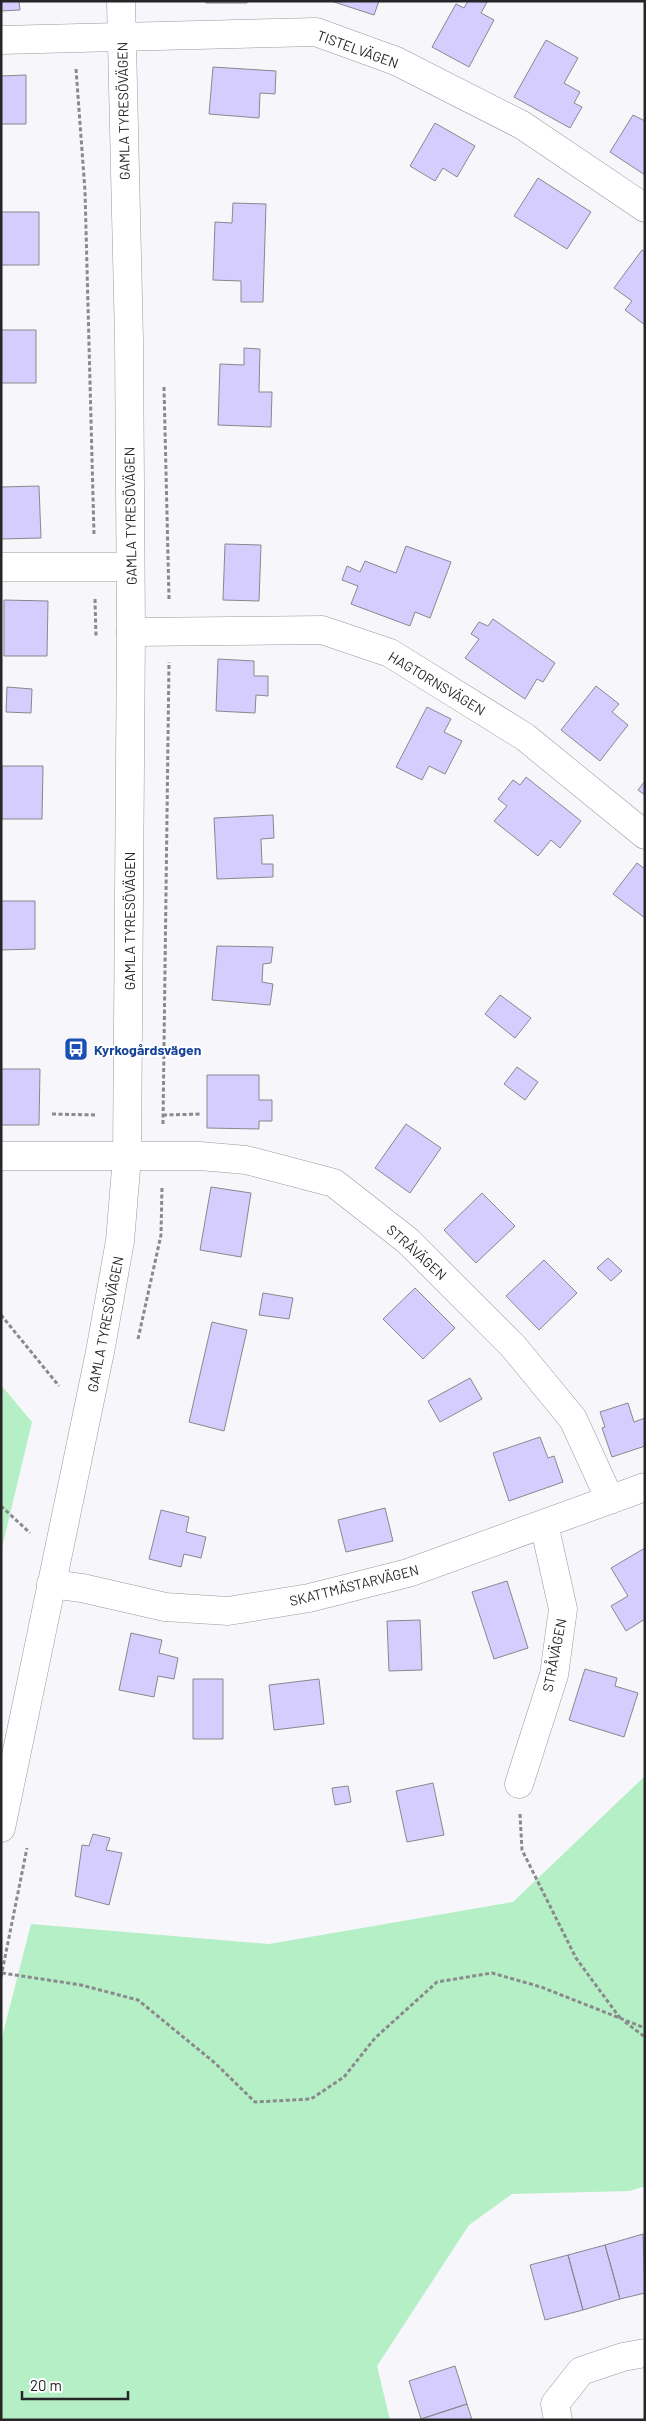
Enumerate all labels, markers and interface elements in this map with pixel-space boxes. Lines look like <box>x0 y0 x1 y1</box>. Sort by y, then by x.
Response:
street label: TISTELVÄGEN <box>315 26 401 72</box>
street label: GAMLA TYRESÖVÄGEN <box>113 42 133 180</box>
street label: GAMLA TYRESÖVÄGEN <box>120 447 140 585</box>
street label: HAGTORNSVÄGEN <box>386 647 488 719</box>
street label: GAMLA TYRESÖVÄGEN <box>121 852 138 990</box>
bus stop icon: Kyrkogårdsvägen <box>63 1036 89 1062</box>
place label: Kyrkogårdsvägen <box>94 1041 201 1058</box>
street label: STRÅVÄGEN <box>384 1221 450 1283</box>
street label: GAMLA TYRESÖVÄGEN <box>83 1254 127 1394</box>
street label: SKATTMÄSTARVÄGEN <box>288 1561 420 1609</box>
street label: STRÅVÄGEN <box>539 1617 569 1693</box>
scale bar <box>22 2368 129 2400</box>
text: 20 m <box>30 2376 62 2394</box>

